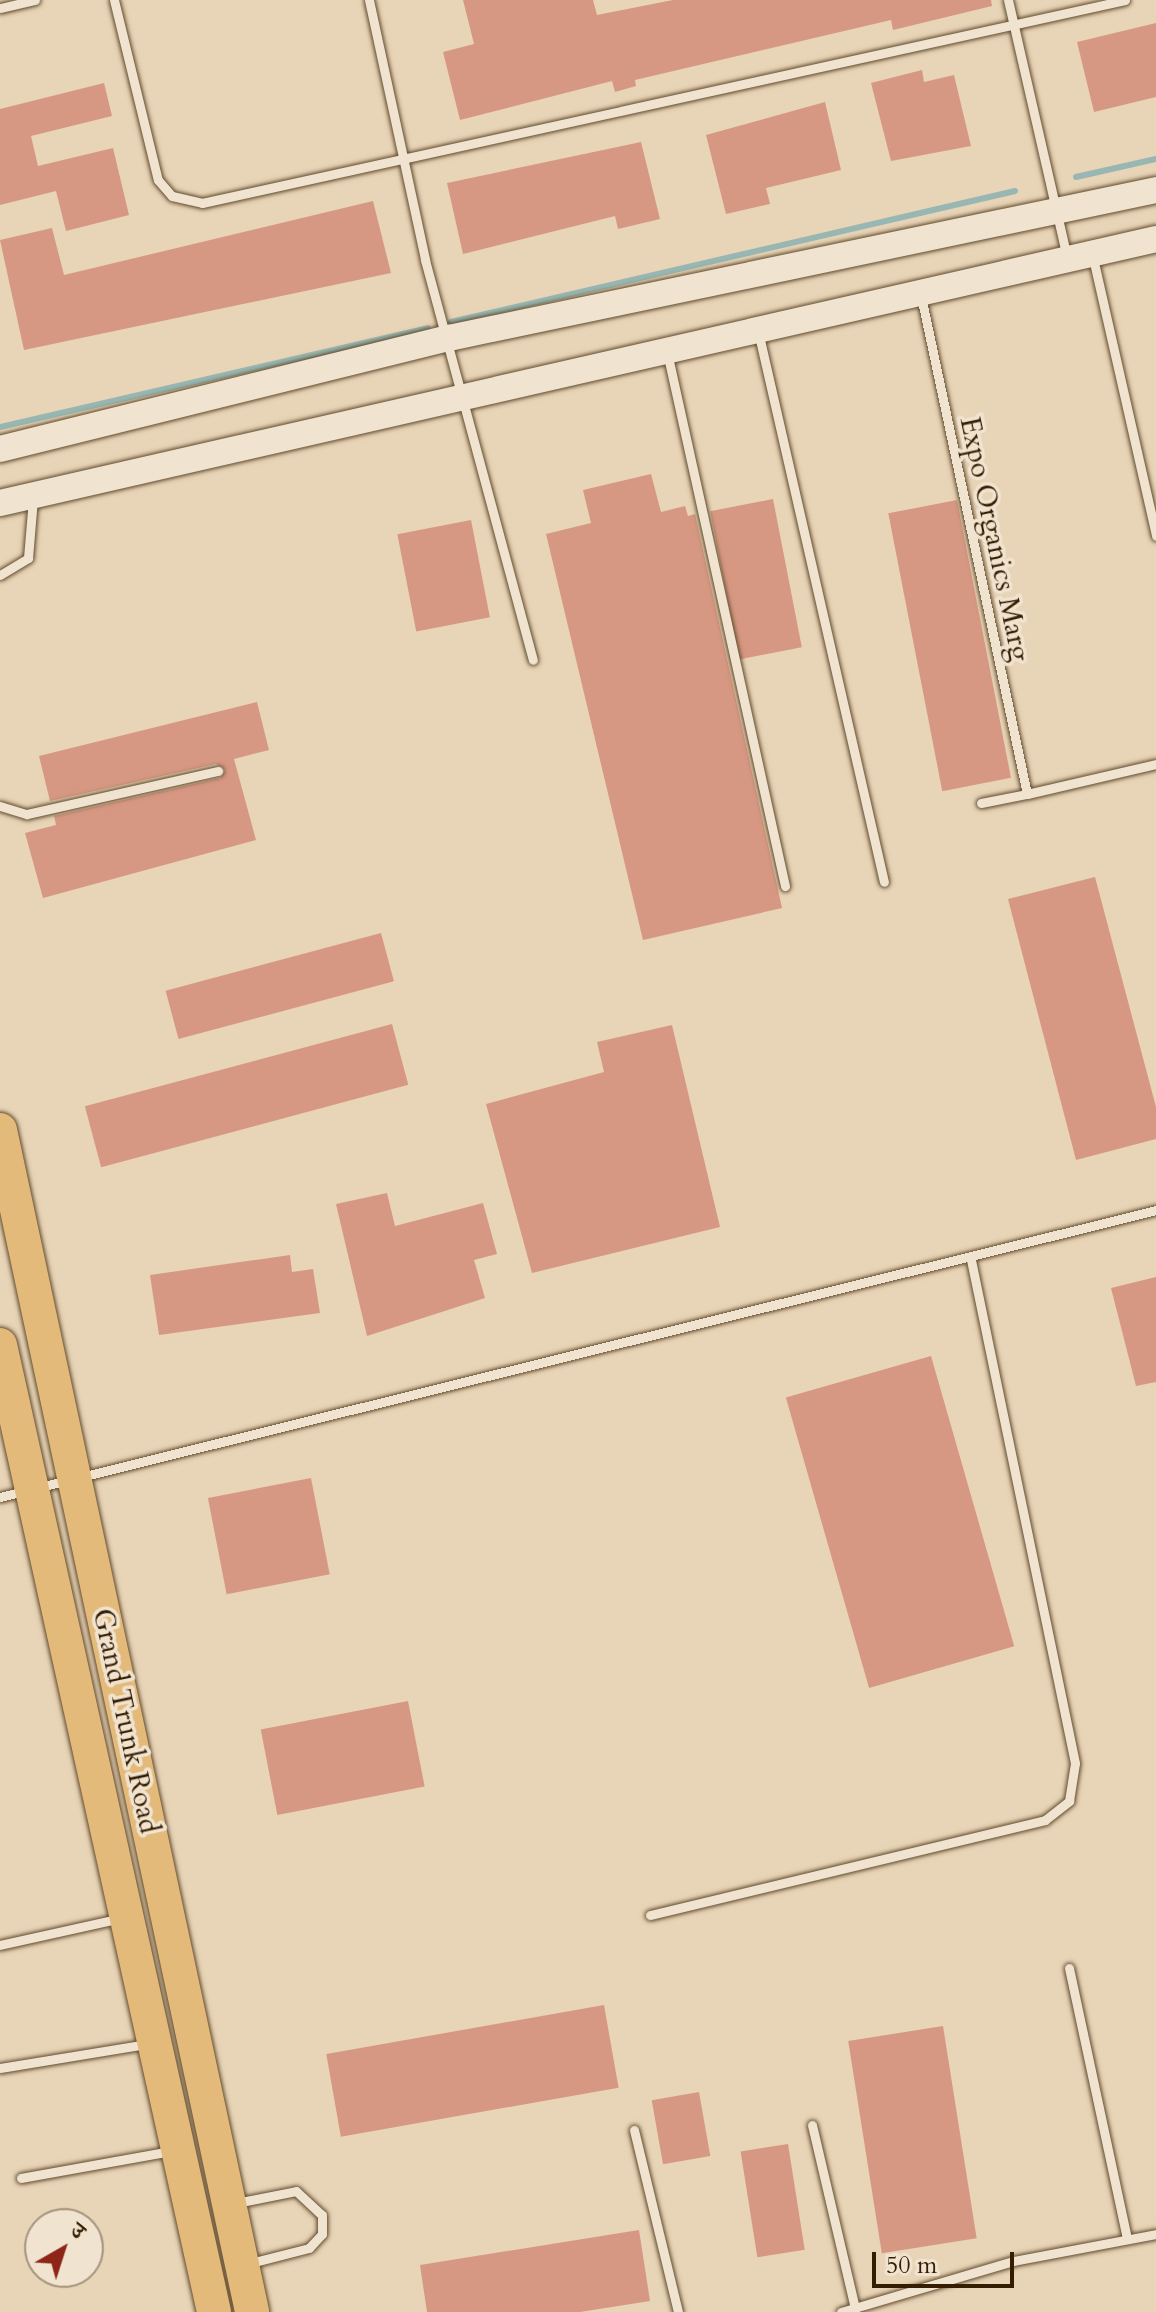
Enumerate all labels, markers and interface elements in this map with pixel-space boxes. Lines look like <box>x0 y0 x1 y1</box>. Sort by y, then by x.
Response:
street label: Expo Organics Marg <box>953 414 1037 664</box>
street label: Grand Trunk Road <box>86 1606 166 1836</box>
north arrow <box>24 2208 104 2288</box>
text: उ <box>64 2216 92 2246</box>
scale bar <box>876 2236 1018 2286</box>
text: 50 m <box>886 2249 937 2282</box>

